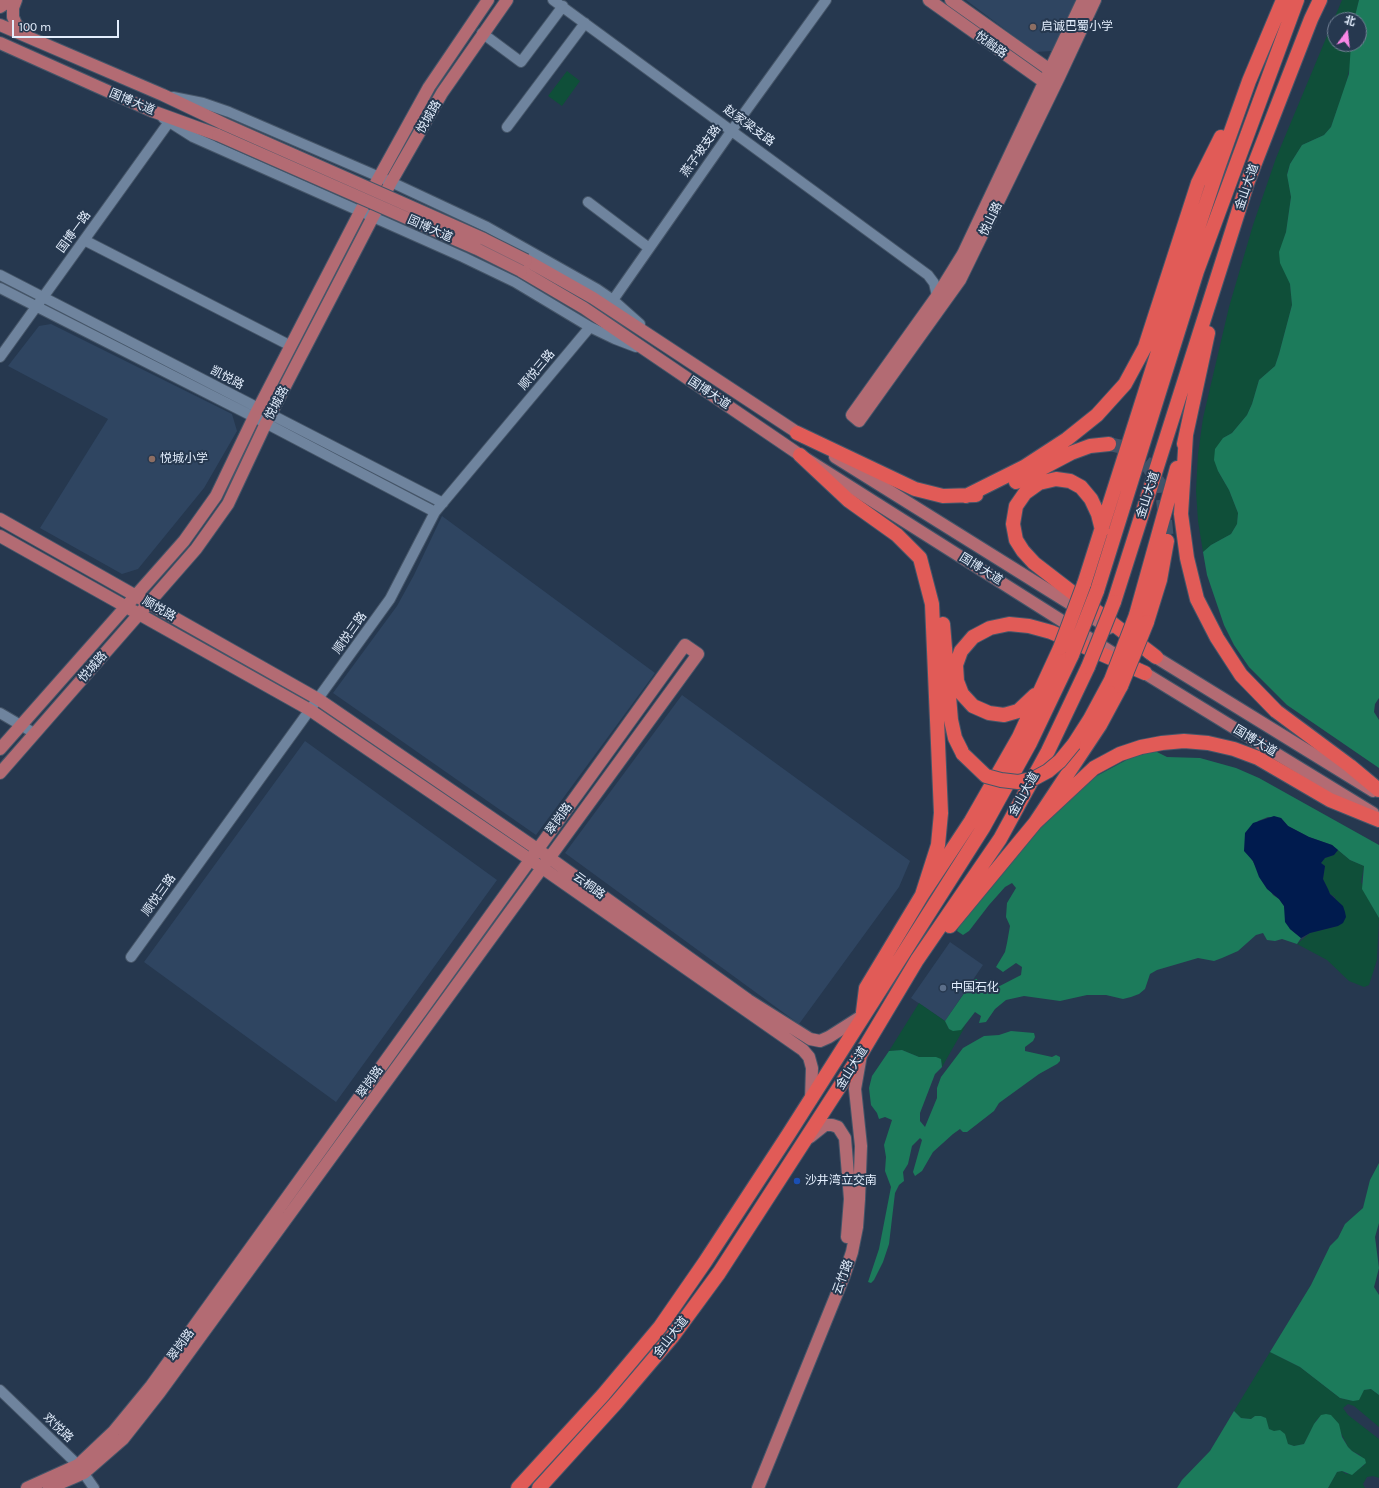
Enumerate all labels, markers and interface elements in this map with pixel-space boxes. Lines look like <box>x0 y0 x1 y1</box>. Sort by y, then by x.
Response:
scale bar <box>14 12 121 38</box>
north arrow <box>1327 12 1367 52</box>
text: 北 <box>1343 13 1357 29</box>
text: 100 m <box>19 20 51 34</box>
place label: 启诚巴蜀小学 <box>1041 20 1113 34</box>
marker: 启诚巴蜀小学 <box>1028 22 1038 32</box>
street label: 悦融路 <box>972 29 1010 61</box>
street label: 国博大道 <box>107 86 157 118</box>
street label: 悦城路 <box>414 98 444 136</box>
street label: 赵家梁支路 <box>720 103 778 149</box>
street label: 燕子坡支路 <box>678 122 724 180</box>
street label: 金山大道 <box>1232 162 1262 212</box>
street label: 悦山路 <box>977 200 1005 238</box>
street label: 国博一路 <box>54 208 94 256</box>
street label: 国博大道 <box>405 213 455 245</box>
street label: 顺悦三路 <box>516 347 558 393</box>
street label: 凯悦路 <box>208 363 246 393</box>
street label: 国博大道 <box>685 374 733 412</box>
street label: 悦城路 <box>262 384 292 422</box>
place label: 悦城小学 <box>160 452 208 466</box>
marker: 悦城小学 <box>147 454 157 464</box>
street label: 金山大道 <box>1134 470 1162 520</box>
street label: 国博大道 <box>957 550 1005 588</box>
street label: 顺悦路 <box>140 594 178 624</box>
street label: 顺悦三路 <box>330 609 370 657</box>
street label: 悦城路 <box>76 649 110 685</box>
street label: 国博大道 <box>1231 722 1279 760</box>
street label: 金山大道 <box>1006 770 1042 818</box>
street label: 翠岗路 <box>543 800 575 838</box>
street label: 云桐路 <box>570 870 608 902</box>
street label: 顺悦三路 <box>139 871 179 919</box>
place label: 中国石化 <box>951 981 999 995</box>
marker: 中国石化 <box>938 983 948 993</box>
street label: 金山大道 <box>833 1044 871 1092</box>
street label: 翠岗路 <box>354 1063 386 1101</box>
place label: 沙井湾立交南 <box>805 1174 877 1188</box>
marker: 沙井湾立交南 <box>792 1176 802 1186</box>
street label: 云竹路 <box>830 1258 856 1296</box>
street label: 金山大道 <box>651 1314 691 1360</box>
street label: 翠岗路 <box>165 1326 197 1364</box>
street label: 欢悦路 <box>40 1410 76 1446</box>

